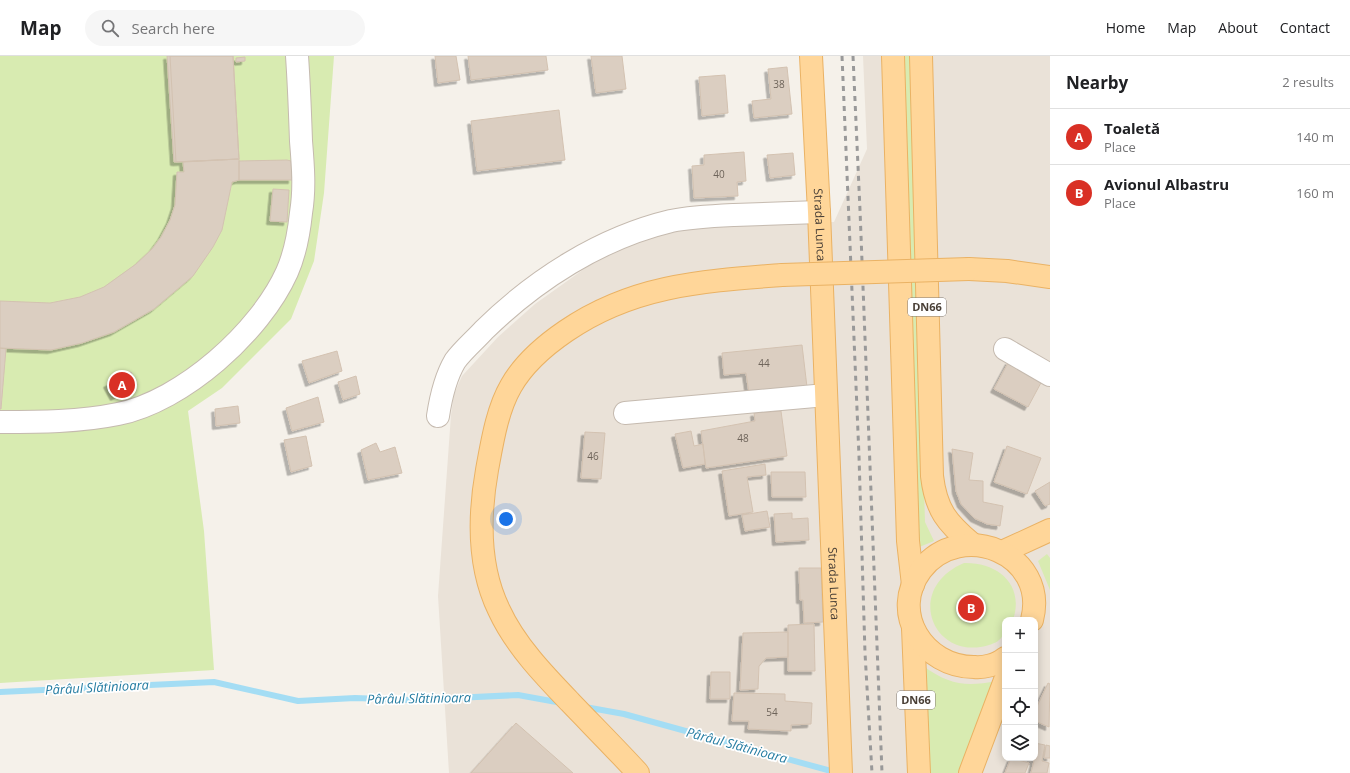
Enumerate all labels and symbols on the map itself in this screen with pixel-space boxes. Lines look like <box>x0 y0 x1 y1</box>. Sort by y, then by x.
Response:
house number: 38 <box>773 77 785 91</box>
house number: 40 <box>713 167 725 181</box>
street label: Strada Lunca <box>810 188 830 262</box>
road number: DN66 <box>908 298 946 316</box>
house number: 44 <box>758 356 770 370</box>
pin: A <box>109 370 135 400</box>
house number: 48 <box>737 431 749 445</box>
house number: 46 <box>587 449 599 463</box>
your location <box>496 509 516 529</box>
street label: Strada Lunca <box>824 547 844 620</box>
pin: B <box>958 593 984 623</box>
water label: Pârâul Slătinioara <box>45 675 150 699</box>
water label: Pârâul Slătinioara <box>367 688 472 708</box>
road number: DN66 <box>897 691 935 709</box>
house number: 54 <box>766 705 778 719</box>
water label: Pârâul Slătinioara <box>684 723 790 767</box>

